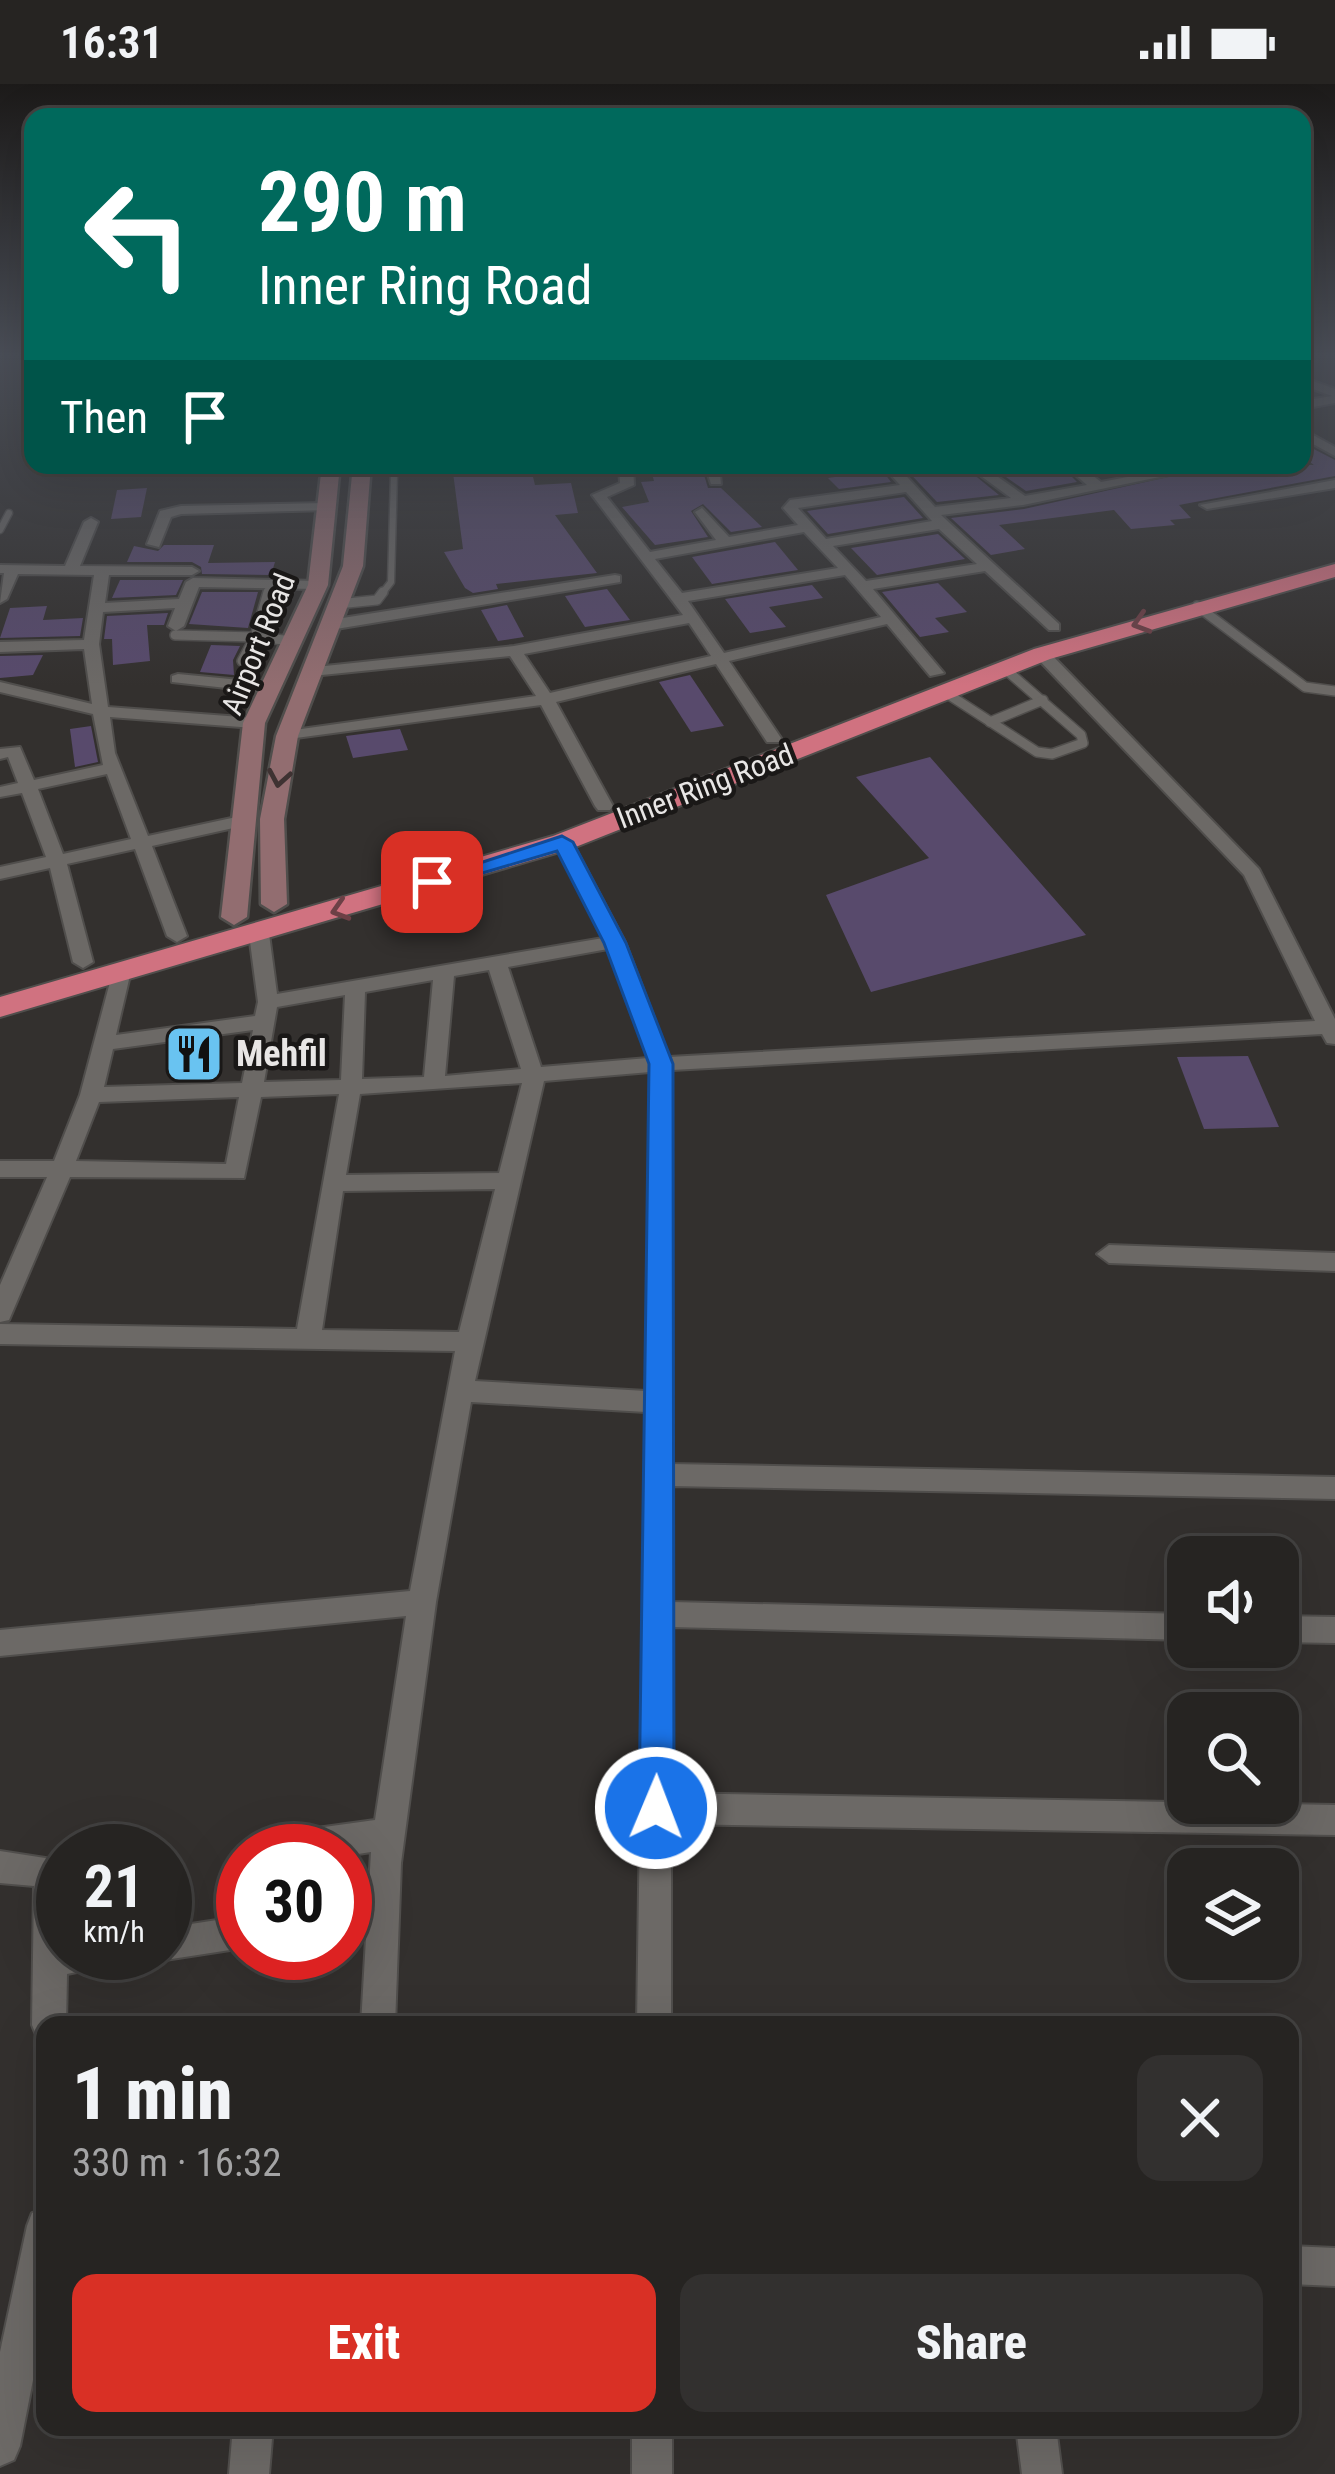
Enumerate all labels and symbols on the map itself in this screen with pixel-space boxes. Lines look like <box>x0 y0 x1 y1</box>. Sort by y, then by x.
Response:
street label: Airport Road <box>214 568 302 720</box>
one-way arrow <box>1131 609 1152 634</box>
street label: Inner Ring Road <box>612 736 798 836</box>
one-way arrow <box>268 768 293 788</box>
pin <box>381 831 483 933</box>
one-way arrow <box>330 896 351 921</box>
restaurant icon: Mehfil <box>163 1023 225 1085</box>
place label: Mehfil <box>236 1033 327 1075</box>
position arrow <box>593 1745 719 1871</box>
speed limit sign: 30 <box>216 1824 372 1980</box>

